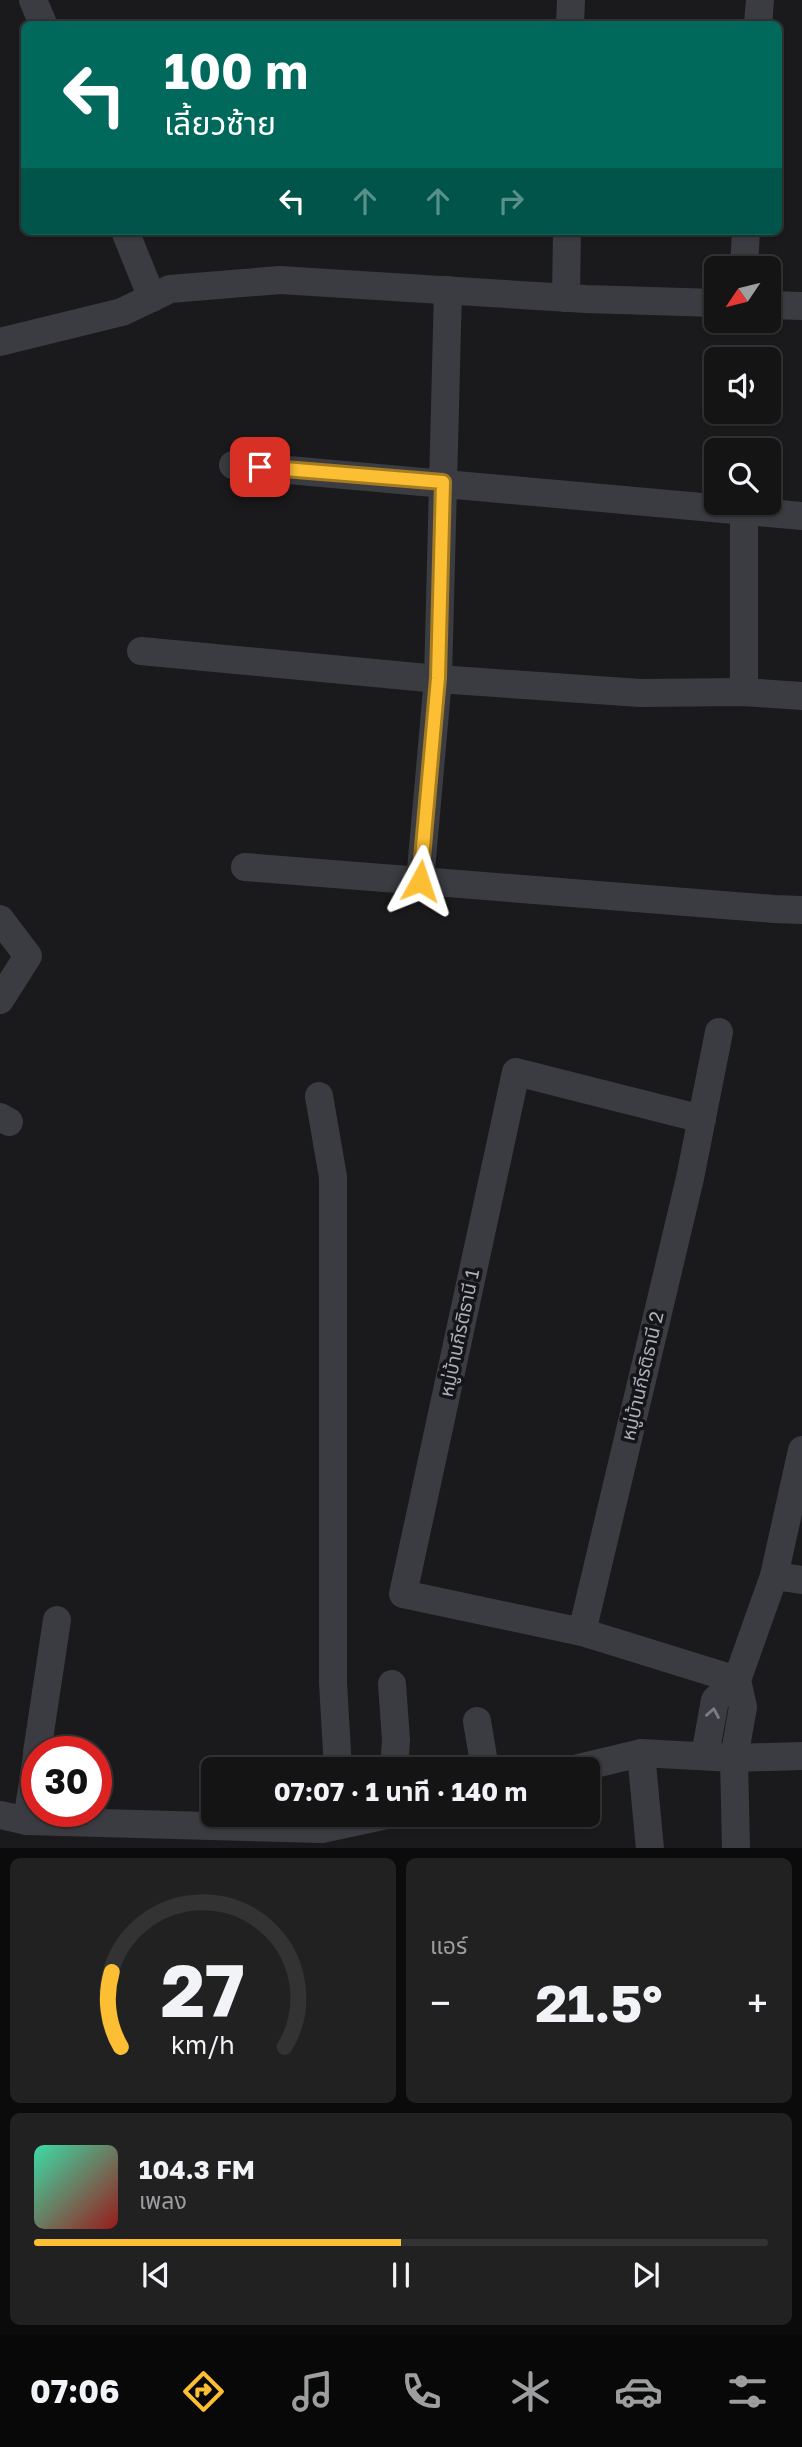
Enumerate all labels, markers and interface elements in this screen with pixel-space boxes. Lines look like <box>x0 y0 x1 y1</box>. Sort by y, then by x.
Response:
text: 100 m <box>164 41 308 100</box>
icon: left <box>49 49 140 140</box>
text: เลี้ยวซ้าย <box>164 104 276 142</box>
icon: left <box>273 182 311 220</box>
icon: ahead <box>346 182 384 220</box>
icon: ahead <box>419 182 457 220</box>
icon: right <box>492 182 530 220</box>
north arrow <box>704 256 780 332</box>
map controls <box>704 256 781 515</box>
button: sound <box>704 347 781 424</box>
pin <box>230 437 290 497</box>
button: search <box>704 438 781 515</box>
icon: arrive <box>241 448 279 486</box>
position arrow <box>383 844 457 918</box>
street label: หมู่บ้านกีรติธานี 1 <box>434 1267 485 1399</box>
street label: หมู่บ้านกีรติธานี 2 <box>615 1309 670 1443</box>
one-way arrow <box>705 1707 720 1719</box>
speed limit sign: 30 <box>21 1736 112 1827</box>
text: 07:07 · 1 นาที · 140 m <box>274 1776 527 1807</box>
text: แอร์ <box>430 1931 467 1959</box>
text: 27 <box>161 1946 245 2033</box>
text: 21.5° <box>535 1971 663 2033</box>
text: − <box>430 1980 451 2025</box>
text: + <box>747 1980 768 2025</box>
text: km/h <box>171 2028 235 2059</box>
text: 104.3 FM <box>139 2154 255 2185</box>
text: เพลง <box>139 2186 187 2214</box>
icon: previous <box>137 2256 175 2294</box>
icon: pause <box>382 2256 420 2294</box>
icon: next <box>627 2256 665 2294</box>
icon: directions <box>179 2367 228 2416</box>
icon: music <box>288 2367 337 2416</box>
icon: phone <box>397 2367 446 2416</box>
icon: climate <box>506 2367 555 2416</box>
icon: car <box>614 2367 663 2416</box>
icon: filters <box>723 2367 772 2416</box>
text: 07:06 <box>30 2372 119 2410</box>

